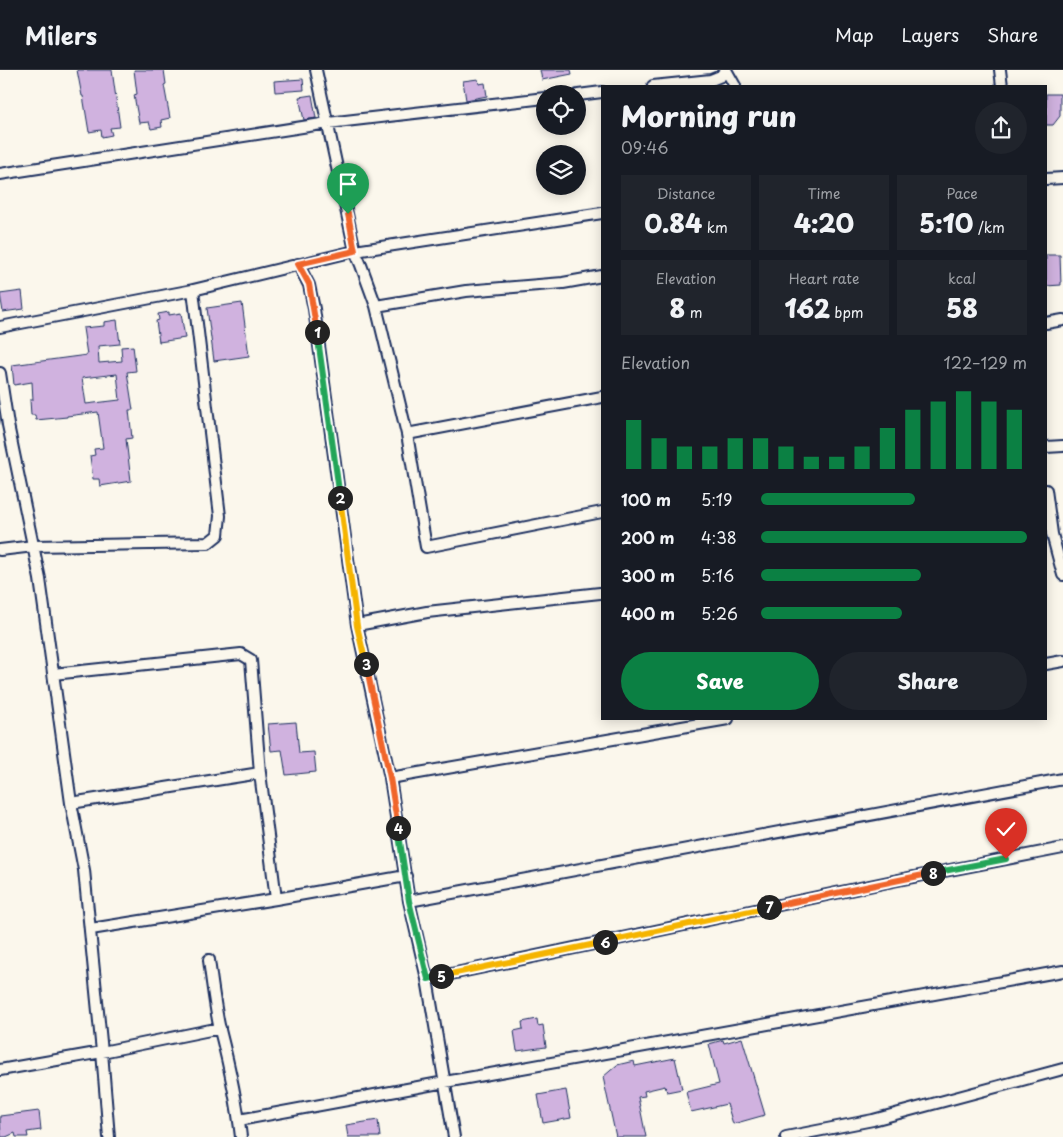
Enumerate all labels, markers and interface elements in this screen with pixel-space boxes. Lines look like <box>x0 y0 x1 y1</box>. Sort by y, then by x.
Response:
text: Milers <box>25 17 97 53</box>
text: Map <box>835 21 874 48</box>
text: Layers <box>902 21 959 48</box>
text: Share <box>987 21 1038 48</box>
map controls <box>536 85 586 195</box>
button: locate <box>536 85 586 135</box>
text: Morning run <box>621 94 797 137</box>
button: share <box>975 102 1027 154</box>
text: 09:46 <box>621 135 668 159</box>
button: layers <box>536 145 586 195</box>
pin <box>327 163 369 214</box>
icon: arrive <box>334 170 362 198</box>
text: Distance <box>657 183 715 204</box>
text: Time <box>807 183 841 204</box>
text: Pace <box>946 183 978 204</box>
text: 0.84 <box>644 204 702 242</box>
text: 4:20 <box>794 204 854 242</box>
text: 5:10 <box>919 204 973 242</box>
text: km <box>702 217 728 238</box>
text: /km <box>973 217 1005 238</box>
text: Elevation <box>656 268 716 289</box>
text: Heart rate <box>789 268 859 289</box>
text: kcal <box>948 268 976 289</box>
text: 8 <box>670 289 685 327</box>
text: 162 <box>784 289 830 327</box>
text: 58 <box>946 289 978 327</box>
text: m <box>685 302 702 323</box>
text: bpm <box>830 302 864 323</box>
pin: 1 <box>304 320 330 344</box>
text: 1 <box>314 322 321 343</box>
text: Elevation <box>621 350 690 374</box>
text: 122–129 m <box>944 350 1027 374</box>
pin: 2 <box>328 486 352 510</box>
text: 100 m <box>621 487 671 511</box>
text: 5:19 <box>701 487 732 511</box>
text: 2 <box>336 488 345 509</box>
text: 200 m <box>621 525 675 549</box>
text: 4:38 <box>701 525 737 549</box>
text: 300 m <box>621 563 675 587</box>
text: 5:16 <box>701 563 734 587</box>
text: 400 m <box>621 601 675 625</box>
text: 5:26 <box>701 601 738 625</box>
pin: 3 <box>354 652 378 676</box>
button: Save <box>621 652 819 710</box>
button: Share <box>829 652 1027 710</box>
text: 3 <box>362 654 371 675</box>
pin <box>985 808 1027 859</box>
icon: check <box>992 815 1020 843</box>
pin: 4 <box>386 816 410 840</box>
text: 4 <box>394 818 403 839</box>
pin: 8 <box>920 860 946 886</box>
text: 8 <box>929 863 938 884</box>
pin: 7 <box>756 894 782 920</box>
text: 7 <box>765 897 774 918</box>
pin: 6 <box>592 930 618 954</box>
text: 6 <box>601 932 610 953</box>
pin: 5 <box>428 964 454 988</box>
text: 5 <box>437 966 446 987</box>

